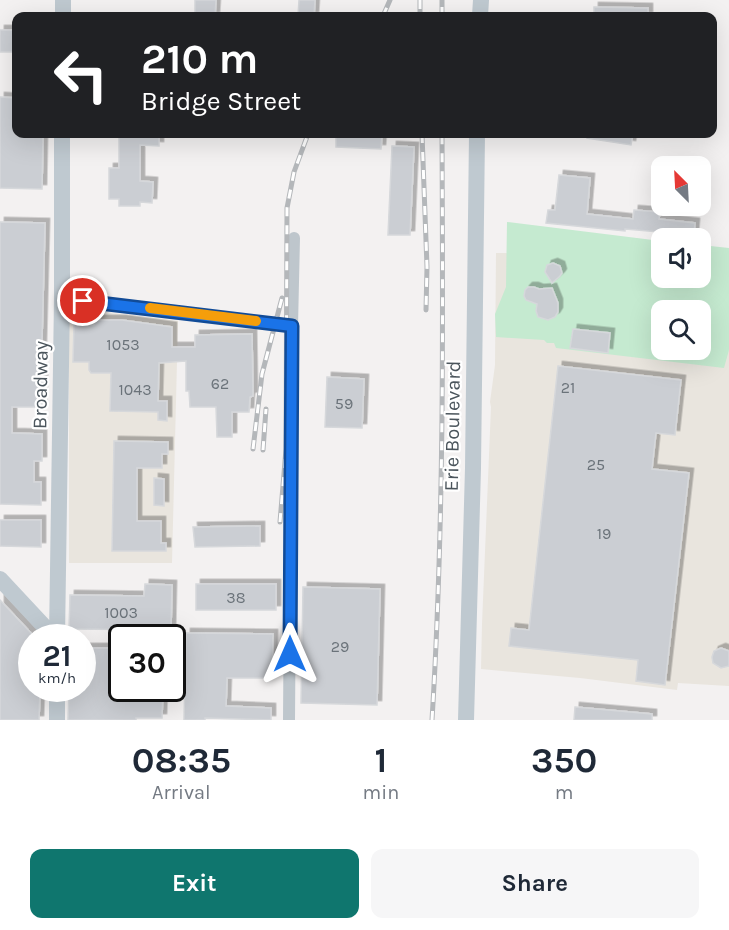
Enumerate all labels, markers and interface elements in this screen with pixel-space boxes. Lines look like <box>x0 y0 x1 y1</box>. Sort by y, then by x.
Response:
text: 210 m <box>141 34 258 84</box>
icon: left <box>42 36 120 114</box>
text: Bridge Street <box>141 85 301 117</box>
north arrow <box>651 156 711 216</box>
map controls <box>651 156 711 360</box>
button: sound <box>651 228 711 288</box>
pin <box>57 275 108 326</box>
icon: arrive <box>66 284 99 317</box>
button: search <box>651 300 711 360</box>
house number: 1053 <box>106 335 140 354</box>
street label: Broadway <box>28 341 53 429</box>
street label: Erie Boulevard <box>440 360 465 492</box>
house number: 62 <box>211 374 229 393</box>
house number: 21 <box>561 378 575 397</box>
house number: 1043 <box>118 380 152 399</box>
house number: 59 <box>335 394 353 413</box>
house number: 25 <box>587 455 605 474</box>
house number: 19 <box>597 524 611 543</box>
house number: 38 <box>226 588 246 607</box>
house number: 1003 <box>104 603 138 622</box>
position arrow <box>258 622 322 686</box>
speed limit sign: 30 <box>108 624 186 702</box>
house number: 29 <box>331 637 349 656</box>
text: 21 <box>43 638 71 674</box>
text: km/h <box>38 669 76 687</box>
text: 08:35 <box>132 739 231 781</box>
text: 1 <box>375 739 387 781</box>
text: 350 <box>531 739 597 781</box>
text: Arrival <box>152 781 211 804</box>
text: min <box>363 781 399 804</box>
text: m <box>555 781 574 804</box>
button: Exit <box>30 849 359 918</box>
button: Share <box>371 849 699 918</box>

